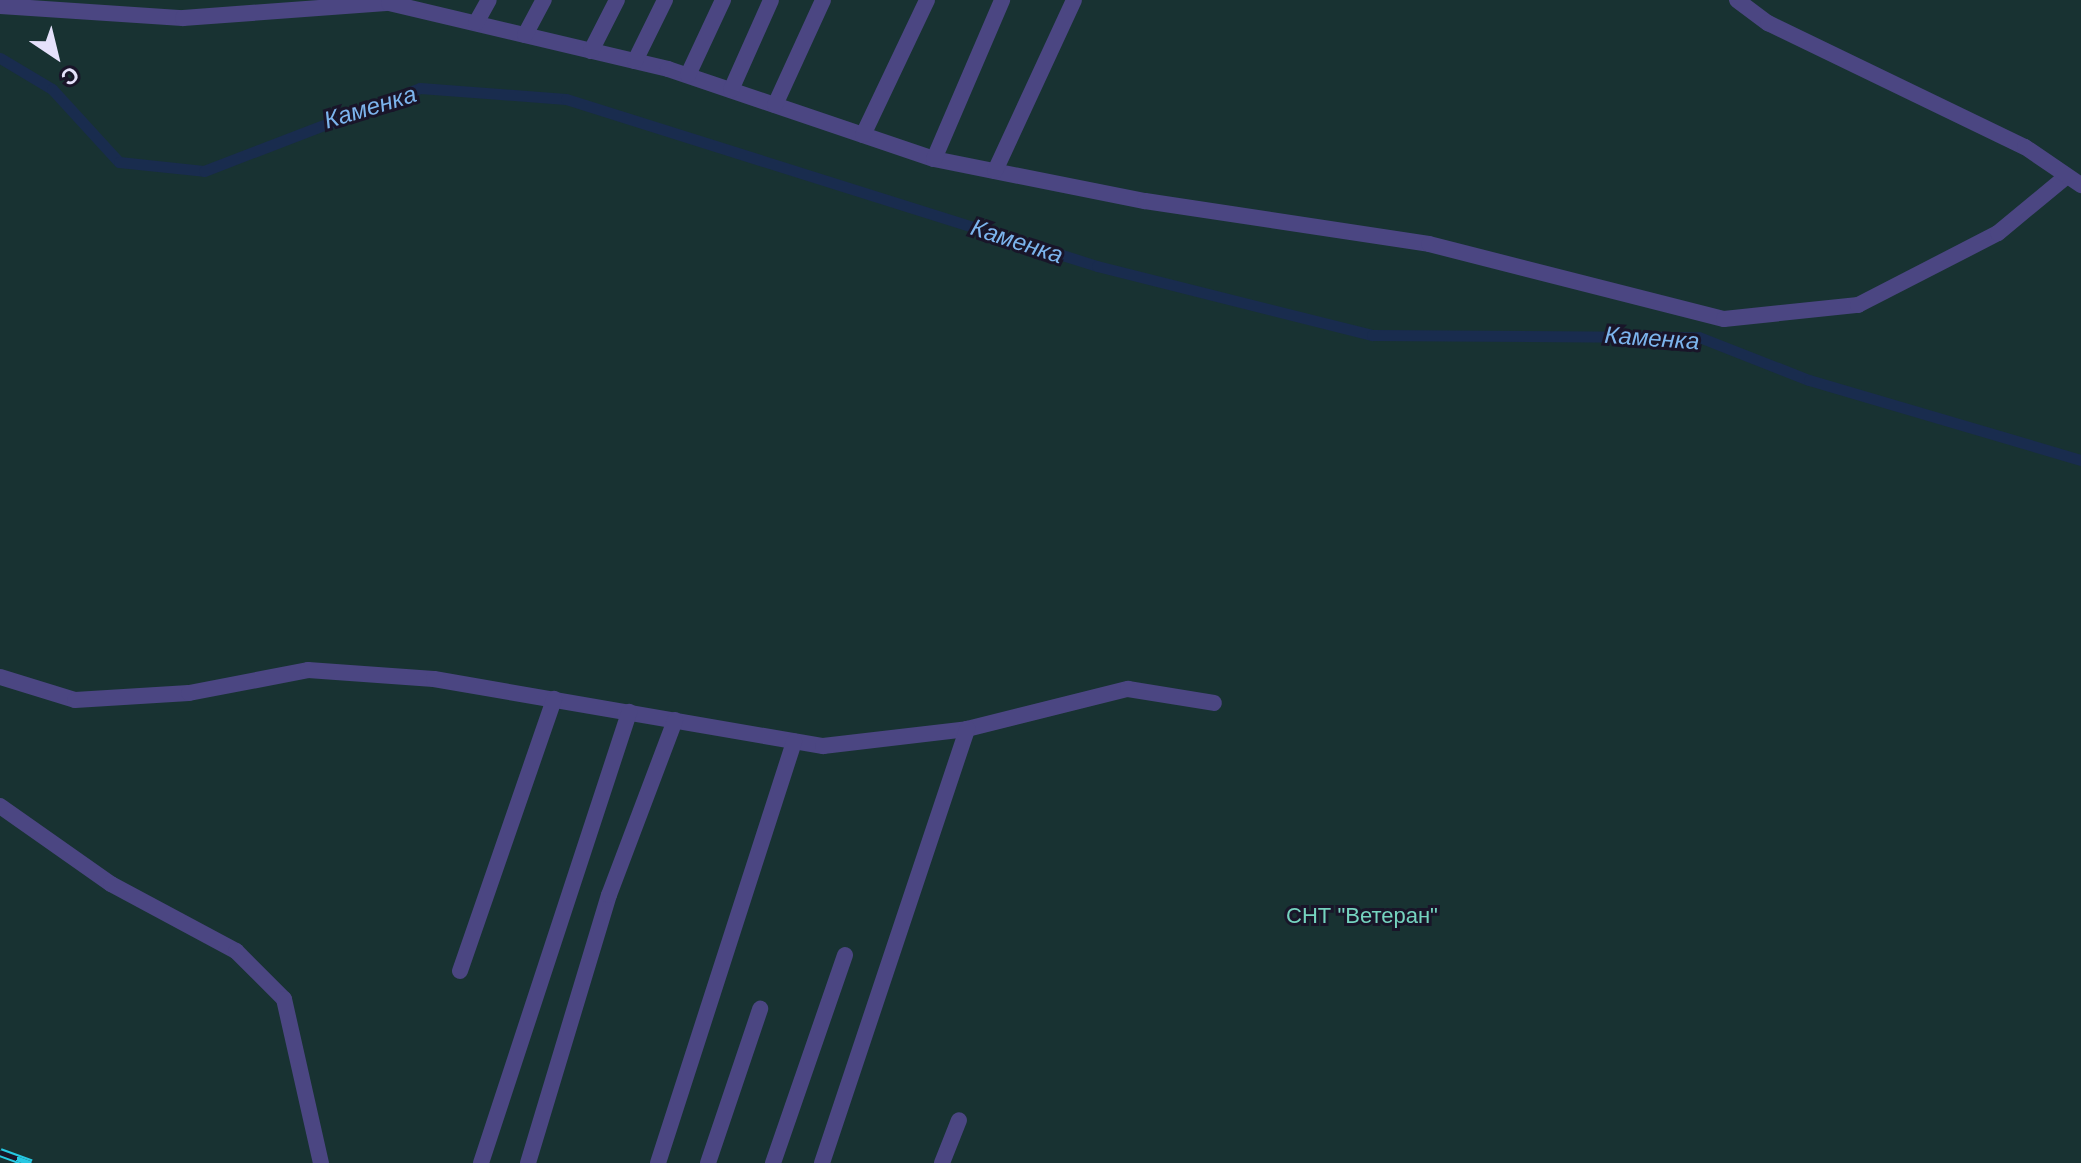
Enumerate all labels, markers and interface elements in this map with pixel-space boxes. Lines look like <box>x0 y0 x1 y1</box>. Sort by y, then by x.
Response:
north arrow <box>16 16 96 96</box>
text: С <box>56 61 84 91</box>
water label: Каменка <box>320 79 420 135</box>
water label: Каменка <box>967 213 1067 269</box>
water label: Каменка <box>1604 320 1700 356</box>
park label: СНТ "Ветеран" <box>1286 903 1438 929</box>

